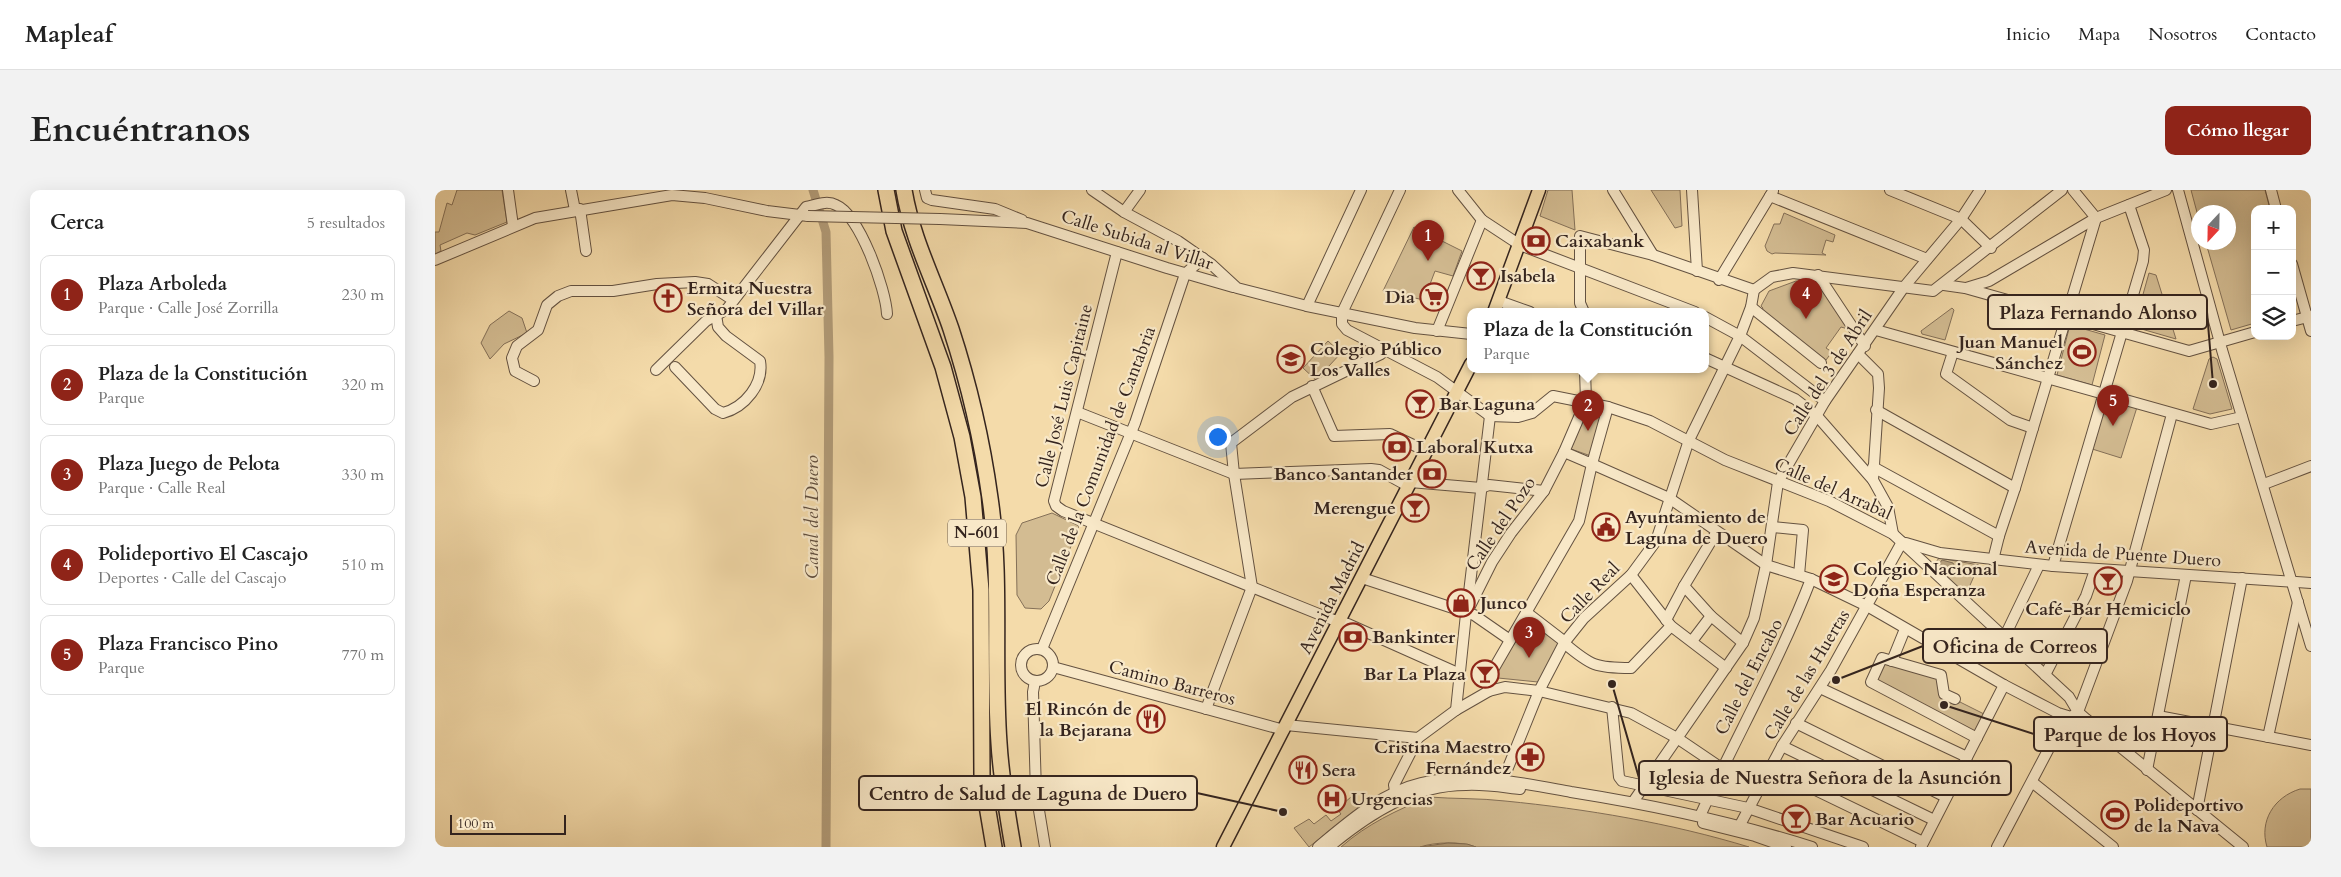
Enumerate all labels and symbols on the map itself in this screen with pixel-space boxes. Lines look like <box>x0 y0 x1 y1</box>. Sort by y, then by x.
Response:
street label: Calle Subida al Villar <box>1058 204 1217 277</box>
north arrow <box>2191 205 2236 250</box>
pin: 1 <box>1412 220 1444 261</box>
bank icon: Caixabank <box>1521 226 1551 256</box>
place label: Caixabank <box>1555 229 1645 254</box>
bar icon: Isabela <box>1466 261 1496 291</box>
place label: Isabela <box>1500 264 1555 289</box>
place label: Ermita Nuestra Señora del Villar <box>687 276 825 322</box>
pin: 4 <box>1790 278 1822 319</box>
supermarket icon: Dia <box>1419 282 1449 312</box>
church icon: Ermita Nuestra Señora del Villar <box>653 283 683 313</box>
place label: Dia <box>1385 285 1415 310</box>
callout: Plaza Fernando Alonso <box>1988 295 2207 329</box>
text: Plaza Fernando Alonso <box>1999 300 2197 326</box>
street label: Calle José Luis Capitaine <box>1029 302 1099 490</box>
street label: Calle del 3 de Abril <box>1778 305 1879 441</box>
street label: Calle de la Comunidad de Cantabria <box>1040 322 1162 589</box>
place label: Juan Manuel Sánchez <box>1956 330 2063 376</box>
place label: Colegio Público Los Valles <box>1310 337 1442 383</box>
sports icon: Juan Manuel Sánchez <box>2067 337 2097 367</box>
school or university icon: Colegio Público Los Valles <box>1276 344 1306 374</box>
pin: 5 <box>2097 385 2129 426</box>
bar icon: Bar Laguna <box>1405 389 1435 419</box>
pin: 2 <box>1572 390 1604 431</box>
place label: Bar Laguna <box>1439 392 1535 417</box>
your location <box>1205 424 1231 450</box>
bank icon: Laboral Kutxa <box>1382 432 1412 462</box>
place label: Laboral Kutxa <box>1416 435 1534 460</box>
street label: Calle del Arrabal <box>1770 452 1896 526</box>
water label: Canal del Duero <box>799 455 825 579</box>
bank icon: Banco Santander <box>1417 459 1447 489</box>
place label: Banco Santander <box>1274 462 1414 487</box>
street label: Calle del Pozo <box>1460 472 1542 576</box>
bar icon: Merengue <box>1400 493 1430 523</box>
place label: Merengue <box>1314 496 1396 521</box>
place label: Ayuntamiento de Laguna de Duero <box>1625 505 1768 551</box>
public building icon: Ayuntamiento de Laguna de Duero <box>1591 512 1621 542</box>
road number: N-601 <box>948 519 1006 546</box>
street label: Avenida de Puente Duero <box>2024 535 2222 573</box>
street label: Avenida Madrid <box>1293 537 1371 659</box>
street label: Calle Real <box>1554 556 1626 629</box>
place label: Colegio Nacional Doña Esperanza <box>1853 557 1997 603</box>
school or university icon: Colegio Nacional Doña Esperanza <box>1819 564 1849 594</box>
bar icon: Café-Bar Hemiciclo <box>2093 566 2123 596</box>
shop icon: Junco <box>1446 588 1476 618</box>
place label: Junco <box>1477 591 1527 616</box>
place label: Café-Bar Hemiciclo <box>2025 597 2191 622</box>
street label: Calle de las Huertas <box>1758 605 1856 745</box>
street label: Calle del Encabo <box>1709 614 1789 740</box>
pin: 3 <box>1513 617 1545 658</box>
bank icon: Bankinter <box>1338 622 1368 652</box>
place label: Bankinter <box>1372 625 1456 650</box>
callout: Oficina de Correos <box>1923 629 2107 663</box>
text: Oficina de Correos <box>1933 634 2097 660</box>
street label: Camino Barreros <box>1106 654 1238 712</box>
bar icon: Bar La Plaza <box>1470 659 1500 689</box>
place label: Bar La Plaza <box>1363 662 1466 687</box>
place label: El Rincón de la Bejarana <box>1025 697 1132 743</box>
restaurant icon: El Rincón de la Bejarana <box>1136 704 1166 734</box>
callout: Parque de los Hoyos <box>2034 717 2227 751</box>
text: Parque de los Hoyos <box>2044 722 2216 748</box>
place label: Cristina Maestro Fernández <box>1374 735 1511 781</box>
pharmacy icon: Cristina Maestro Fernández <box>1515 742 1545 772</box>
restaurant icon: Sera <box>1288 755 1318 785</box>
place label: Sera <box>1322 758 1356 783</box>
callout: Iglesia de Nuestra Señora de la Asunción <box>1639 761 2011 795</box>
text: Iglesia de Nuestra Señora de la Asunción <box>1649 765 2002 791</box>
callout: Centro de Salud de Laguna de Duero <box>859 776 1197 810</box>
text: Centro de Salud de Laguna de Duero <box>869 781 1187 807</box>
hospital icon: Urgencias <box>1317 784 1347 814</box>
place label: Urgencias <box>1351 787 1433 812</box>
place label: Polideportivo de la Nava <box>2134 793 2243 839</box>
sports icon: Polideportivo de la Nava <box>2100 800 2130 830</box>
bar icon: Bar Acuario <box>1781 804 1811 834</box>
place label: Bar Acuario <box>1815 807 1914 832</box>
scale bar <box>450 812 566 835</box>

